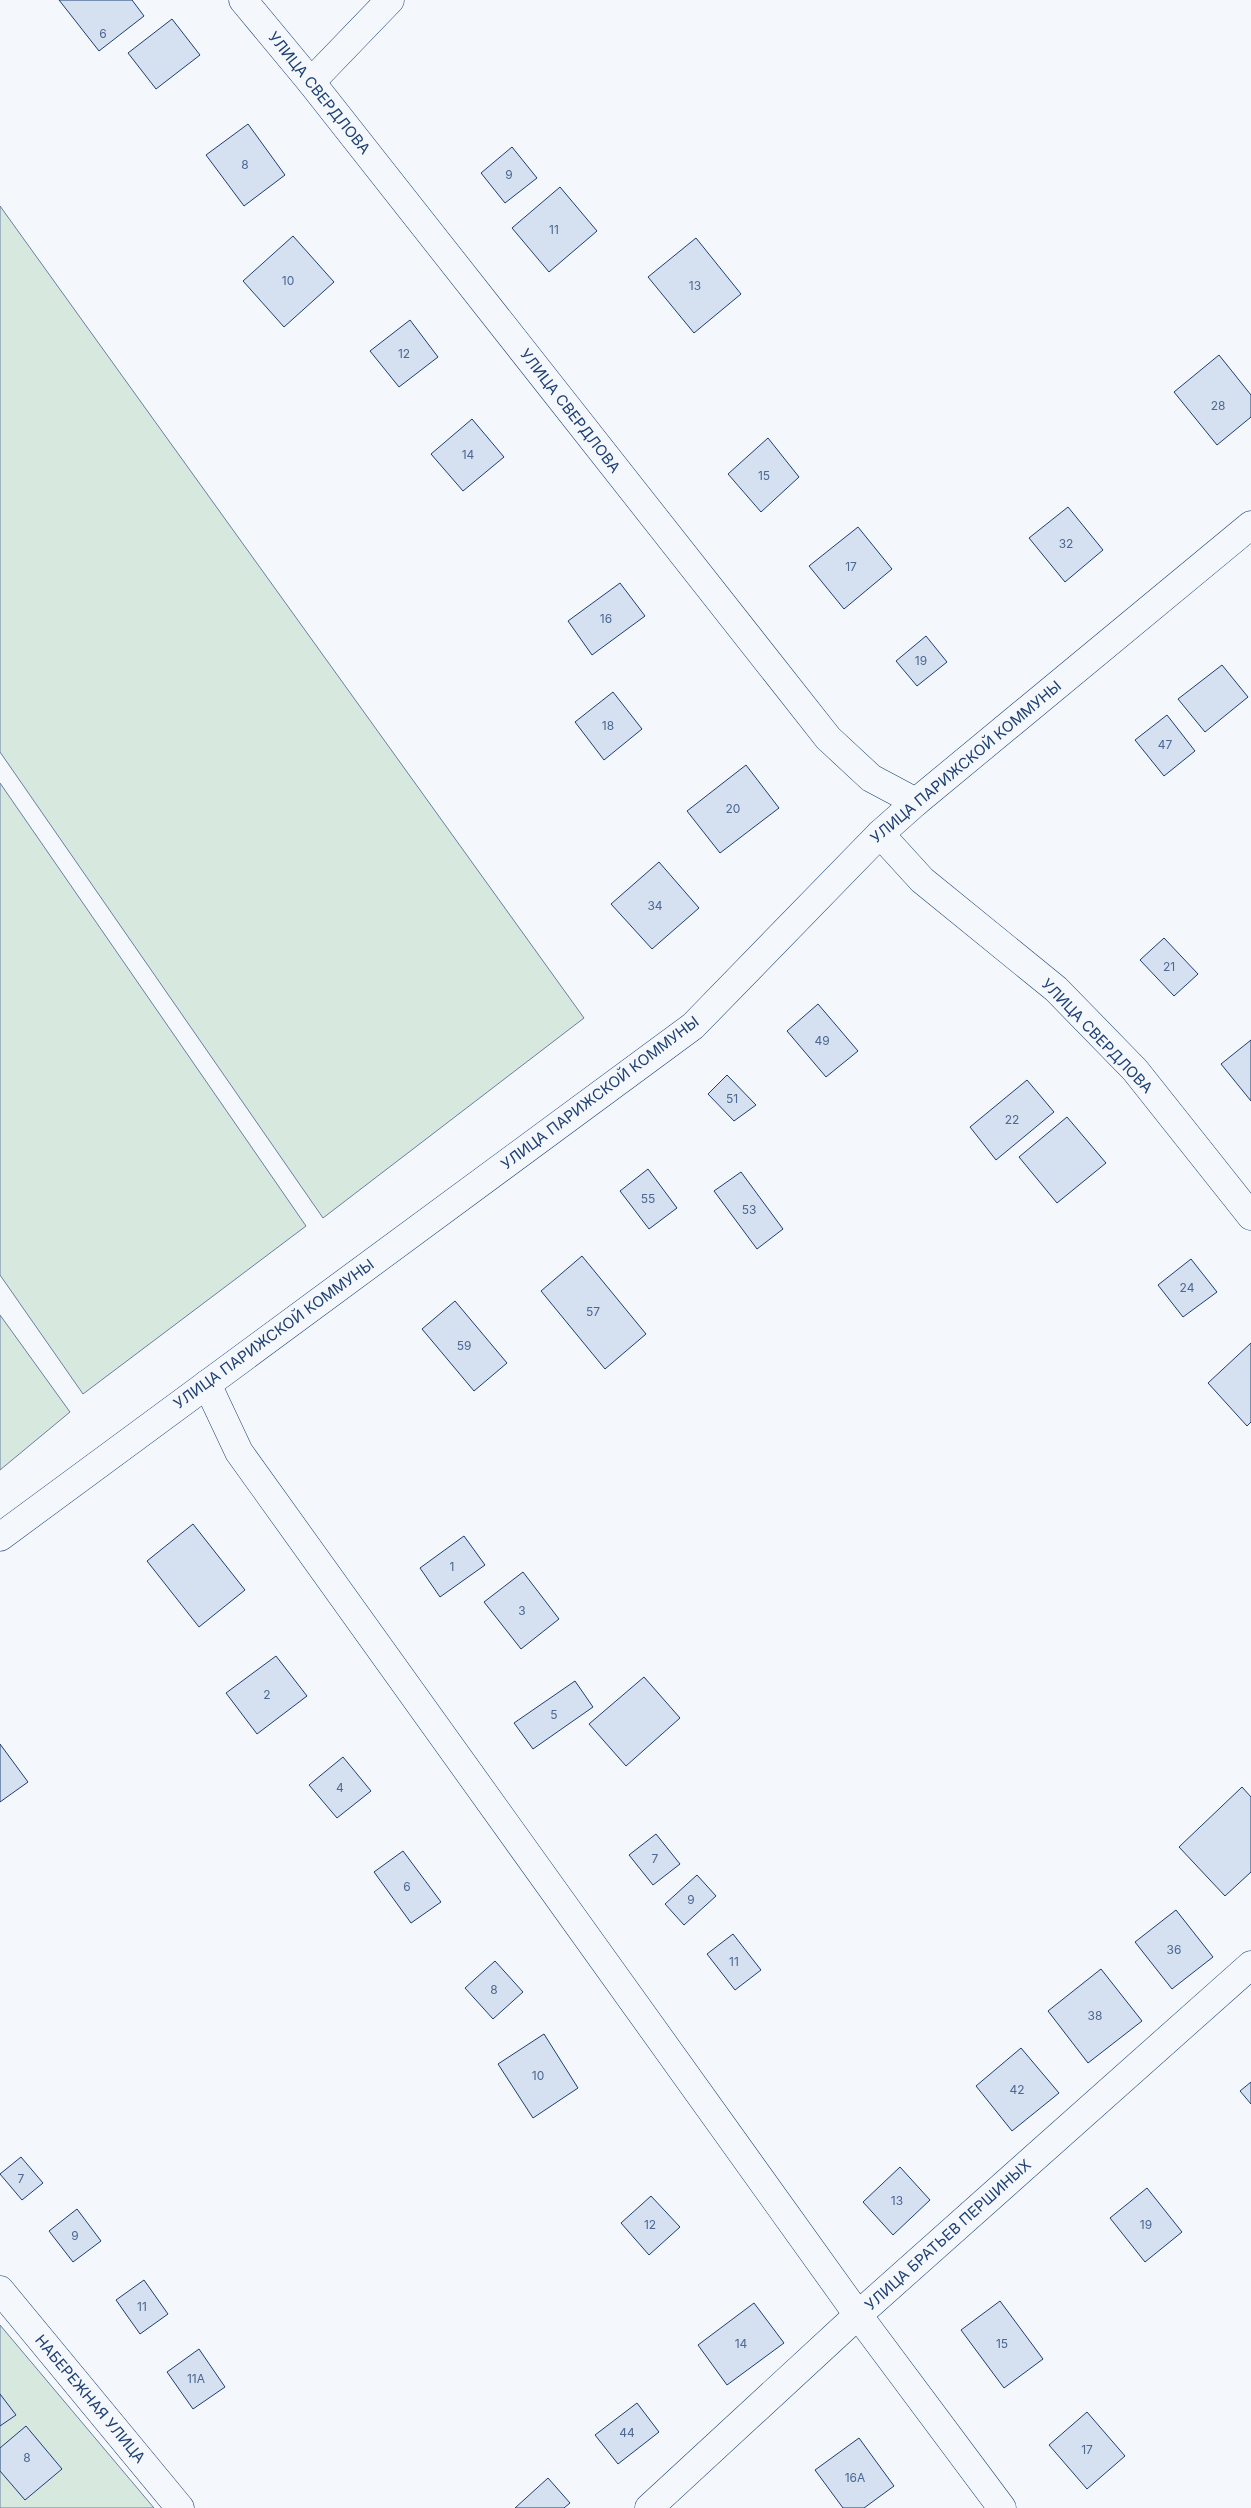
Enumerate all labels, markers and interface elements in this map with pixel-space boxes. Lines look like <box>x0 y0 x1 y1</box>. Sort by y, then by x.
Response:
house number: 6 <box>99 26 107 41</box>
street label: УЛИЦА СВЕРДЛОВА <box>264 28 375 158</box>
house number: 8 <box>241 157 249 172</box>
house number: 9 <box>505 167 513 182</box>
house number: 11 <box>549 222 559 237</box>
house number: 10 <box>282 273 294 288</box>
house number: 13 <box>689 278 701 293</box>
street label: УЛИЦА СВЕРДЛОВА <box>516 345 625 477</box>
house number: 12 <box>398 346 410 361</box>
house number: 28 <box>1211 398 1225 413</box>
house number: 14 <box>462 447 475 462</box>
house number: 15 <box>758 468 770 483</box>
house number: 32 <box>1059 536 1073 551</box>
house number: 17 <box>845 559 857 574</box>
house number: 16 <box>600 611 612 626</box>
house number: 19 <box>915 653 927 668</box>
street label: УЛИЦА ПАРИЖСКОЙ КОММУНЫ <box>866 676 1065 847</box>
house number: 18 <box>602 718 614 733</box>
house number: 47 <box>1158 737 1172 752</box>
house number: 20 <box>726 801 740 816</box>
house number: 34 <box>647 898 663 913</box>
house number: 21 <box>1163 959 1175 974</box>
street label: УЛИЦА СВЕРДЛОВА <box>1038 974 1157 1097</box>
street label: УЛИЦА ПАРИЖСКОЙ КОММУНЫ <box>497 1012 702 1173</box>
house number: 49 <box>814 1033 830 1048</box>
house number: 51 <box>726 1091 738 1106</box>
house number: 22 <box>1005 1112 1019 1127</box>
house number: 55 <box>641 1191 655 1206</box>
house number: 53 <box>742 1202 756 1217</box>
street label: УЛИЦА ПАРИЖСКОЙ КОММУНЫ <box>170 1254 378 1413</box>
house number: 24 <box>1180 1280 1195 1295</box>
house number: 57 <box>586 1304 600 1319</box>
house number: 59 <box>457 1338 471 1353</box>
house number: 1 <box>450 1559 454 1574</box>
house number: 3 <box>518 1603 526 1618</box>
house number: 2 <box>263 1687 271 1702</box>
house number: 5 <box>550 1707 558 1722</box>
house number: 4 <box>336 1780 344 1795</box>
house number: 7 <box>652 1851 659 1866</box>
house number: 6 <box>403 1879 411 1894</box>
house number: 9 <box>687 1892 695 1907</box>
house number: 36 <box>1167 1942 1181 1957</box>
house number: 11 <box>729 1954 739 1969</box>
house number: 8 <box>490 1982 498 1997</box>
house number: 38 <box>1088 2008 1102 2023</box>
house number: 10 <box>532 2068 544 2083</box>
house number: 42 <box>1009 2082 1025 2097</box>
street label: УЛИЦА БРАТЬЕВ ПЕРШИНЫХ <box>861 2155 1035 2314</box>
house number: 7 <box>18 2171 25 2186</box>
house number: 13 <box>891 2193 903 2208</box>
house number: 12 <box>644 2217 656 2232</box>
house number: 19 <box>1140 2217 1152 2232</box>
house number: 9 <box>71 2228 79 2243</box>
house number: 11 <box>137 2299 147 2314</box>
street label: НАБЕРЕЖНАЯ УЛИЦА <box>31 2331 150 2467</box>
house number: 14 <box>735 2336 748 2351</box>
house number: 15 <box>996 2336 1008 2351</box>
house number: 11А <box>187 2371 205 2386</box>
house number: 44 <box>619 2425 635 2440</box>
house number: 17 <box>1081 2442 1093 2457</box>
house number: 8 <box>23 2450 31 2465</box>
house number: 16А <box>845 2470 865 2485</box>

